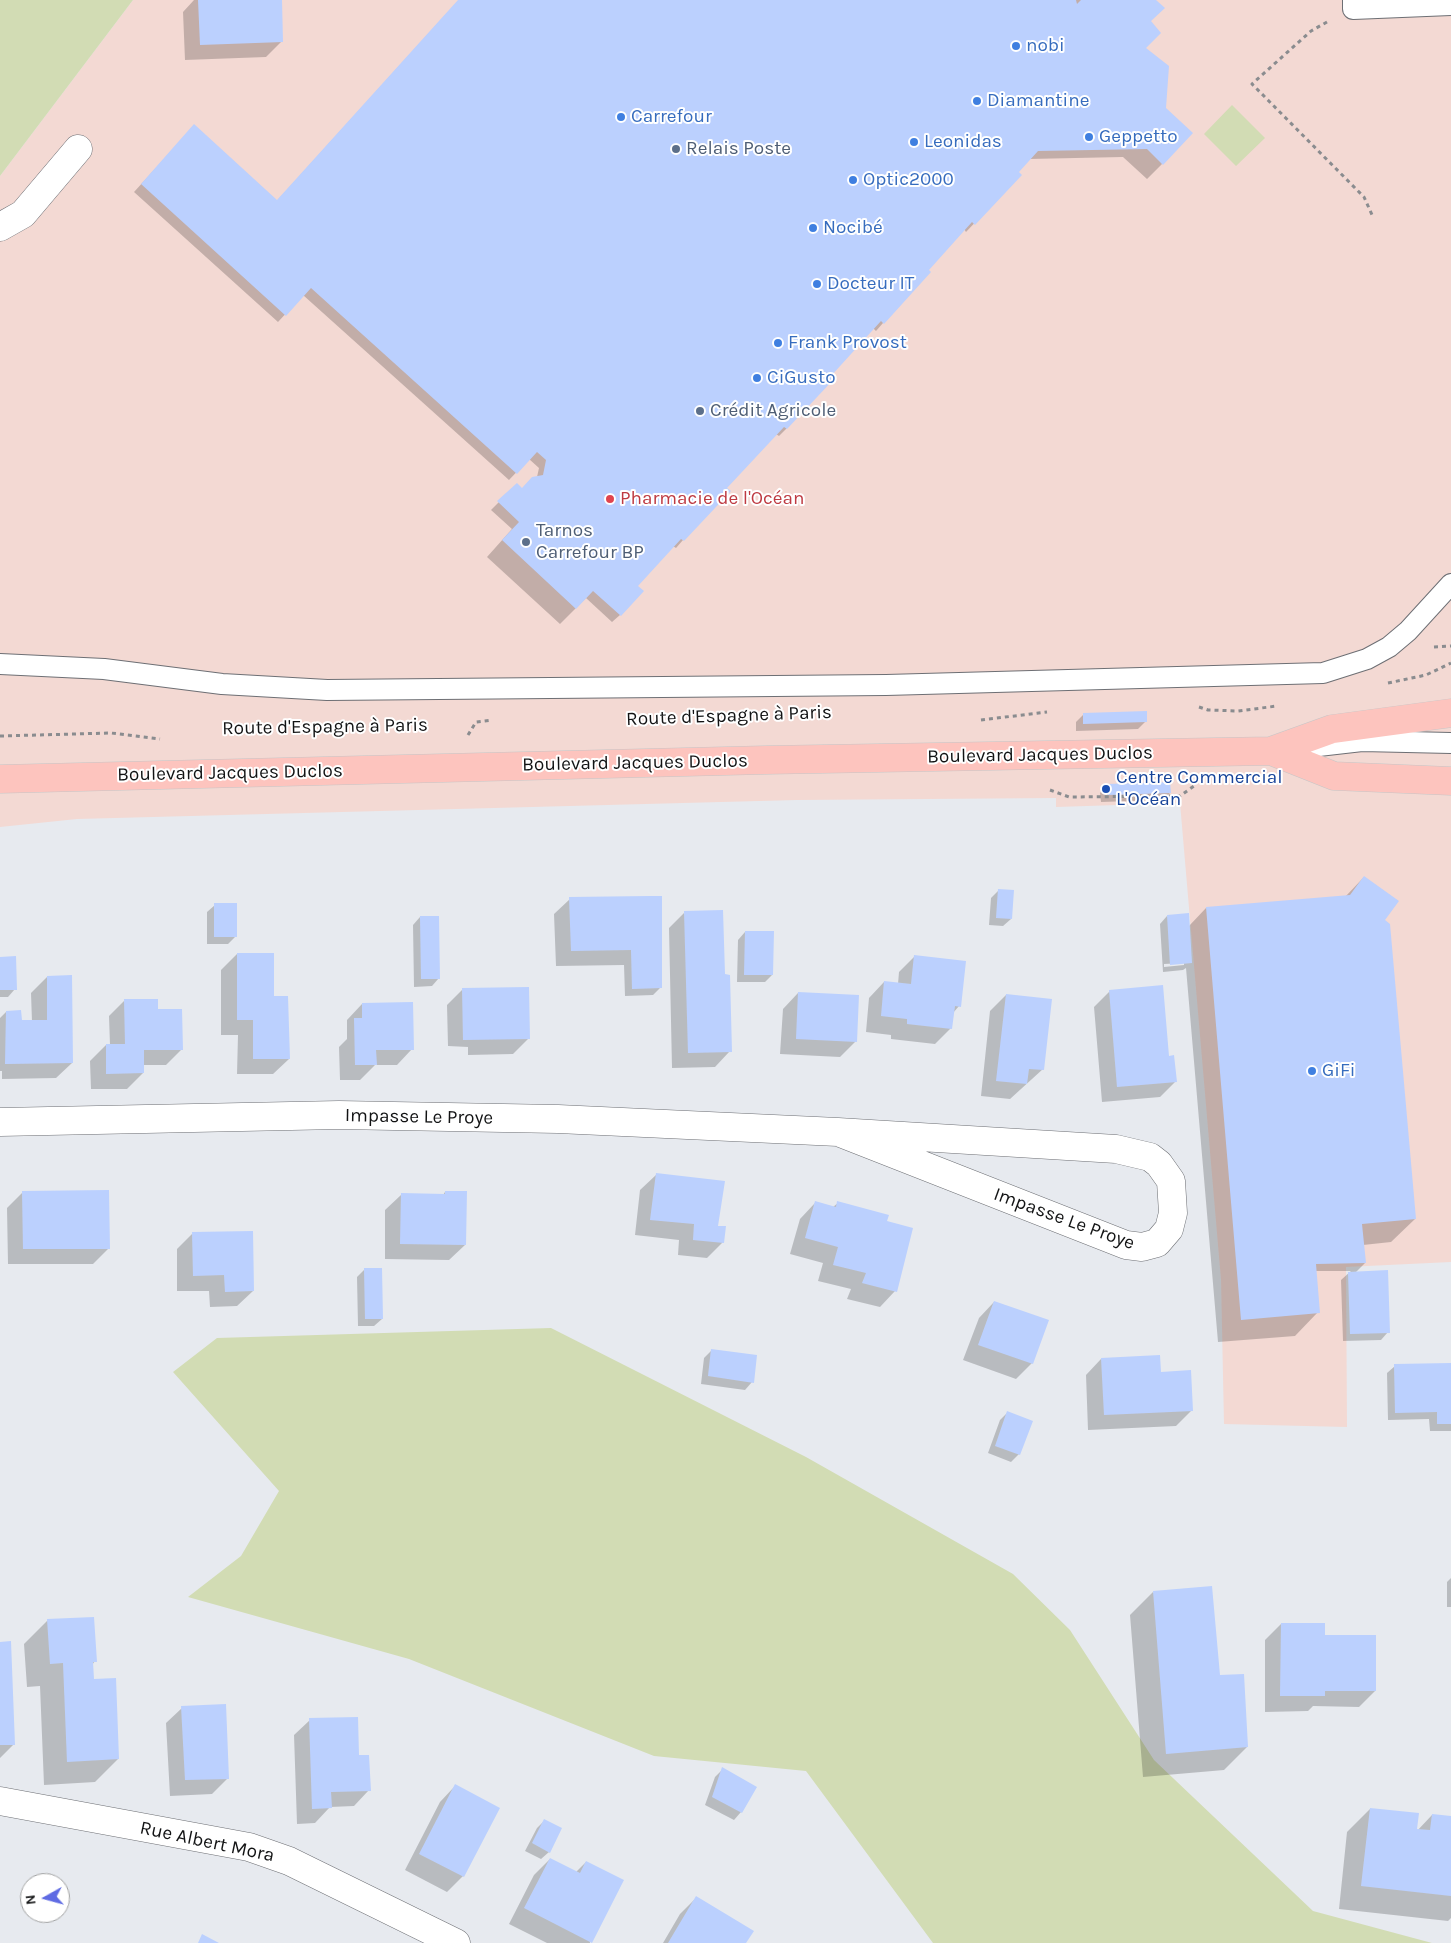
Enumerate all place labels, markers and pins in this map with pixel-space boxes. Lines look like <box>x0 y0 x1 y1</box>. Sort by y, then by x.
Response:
place label: nobi <box>1026 35 1065 57</box>
marker: nobi <box>1010 40 1022 52</box>
place label: Diamantine <box>987 90 1089 112</box>
marker: Diamantine <box>971 95 983 107</box>
place label: Carrefour <box>631 106 712 128</box>
marker: Carrefour <box>615 111 627 123</box>
place label: Geppetto <box>1099 126 1178 148</box>
place label: Leonidas <box>924 131 1002 153</box>
marker: Geppetto <box>1083 131 1095 143</box>
marker: Leonidas <box>908 136 920 148</box>
place label: Relais Poste <box>686 138 791 160</box>
marker: Relais Poste <box>670 143 682 155</box>
place label: Optic2000 <box>863 169 954 191</box>
marker: Optic2000 <box>847 174 859 186</box>
place label: Nocibé <box>823 217 883 239</box>
marker: Nocibé <box>807 222 819 234</box>
place label: Docteur IT <box>827 273 914 295</box>
marker: Docteur IT <box>811 278 823 290</box>
place label: Frank Provost <box>788 332 907 354</box>
marker: Frank Provost <box>772 337 784 349</box>
place label: CiGusto <box>767 367 836 389</box>
marker: CiGusto <box>751 372 763 384</box>
place label: Crédit Agricole <box>710 400 836 422</box>
marker: Crédit Agricole <box>694 405 706 417</box>
place label: Pharmacie de l'Océan <box>620 488 804 510</box>
marker: Pharmacie de l'Océan <box>604 493 616 505</box>
place label: Tarnos Carrefour BP <box>536 520 644 564</box>
marker: Tarnos Carrefour BP <box>520 536 532 548</box>
place label: Centre Commercial L'Océan <box>1116 767 1283 811</box>
marker: Centre Commercial L'Océan <box>1100 783 1112 795</box>
place label: GiFi <box>1322 1060 1356 1082</box>
marker: GiFi <box>1306 1065 1318 1077</box>

